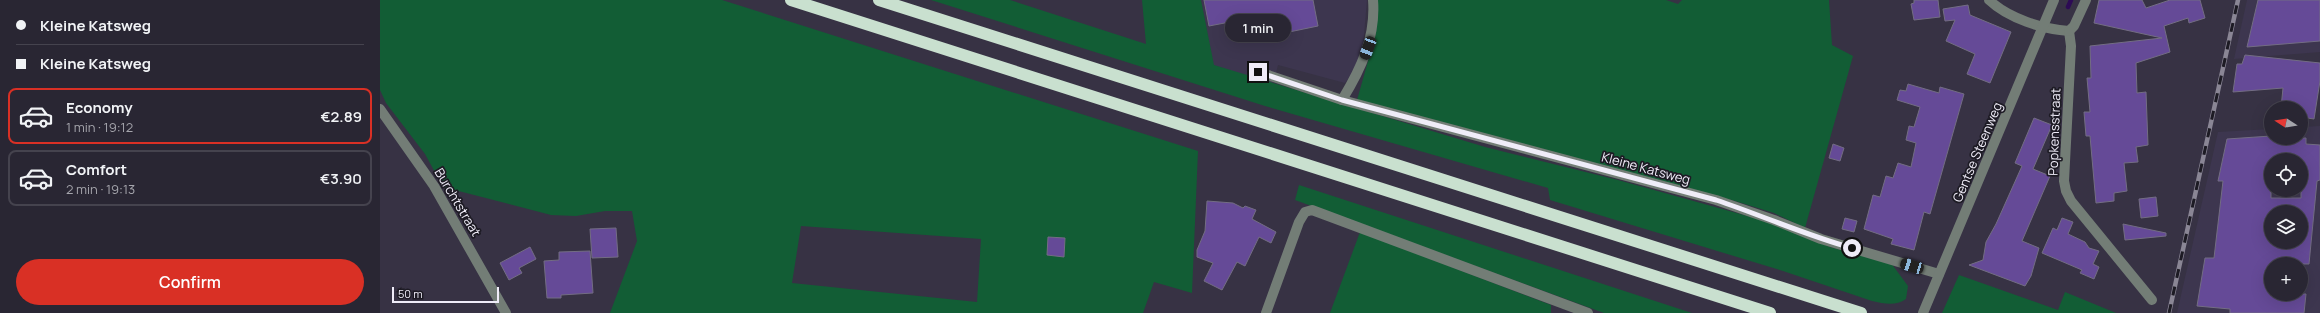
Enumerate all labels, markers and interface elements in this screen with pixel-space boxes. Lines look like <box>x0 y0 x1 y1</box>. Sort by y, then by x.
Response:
callout: 1 min <box>1225 14 1291 42</box>
text: Kleine Katsweg <box>40 15 151 36</box>
text: 1 min <box>1243 19 1274 37</box>
car <box>1358 35 1378 61</box>
text: Kleine Katsweg <box>40 53 151 74</box>
route end <box>1249 63 1267 81</box>
street label: Popkensstraat <box>2043 88 2065 176</box>
text: Economy <box>66 97 133 118</box>
icon: car <box>18 98 54 134</box>
street label: Gentse Steenweg <box>1948 99 2006 205</box>
north arrow <box>2264 101 2308 145</box>
map controls <box>2264 101 2308 301</box>
text: €2.89 <box>320 106 362 127</box>
text: 1 min · 19:12 <box>66 118 133 136</box>
street label: Kleine Katsweg <box>1600 148 1692 188</box>
button: locate <box>2264 153 2308 197</box>
text: Comfort <box>66 159 127 180</box>
icon: car <box>18 160 54 196</box>
street label: Burchtstraat <box>431 165 485 239</box>
text: €3.90 <box>320 168 362 189</box>
text: 2 min · 19:13 <box>66 180 135 198</box>
button: layers <box>2264 205 2308 249</box>
route start <box>1843 239 1861 257</box>
car <box>1899 257 1925 275</box>
button: + <box>2264 257 2308 301</box>
button: Confirm <box>16 259 364 305</box>
scale bar <box>392 285 499 304</box>
text: 50 m <box>398 286 423 301</box>

